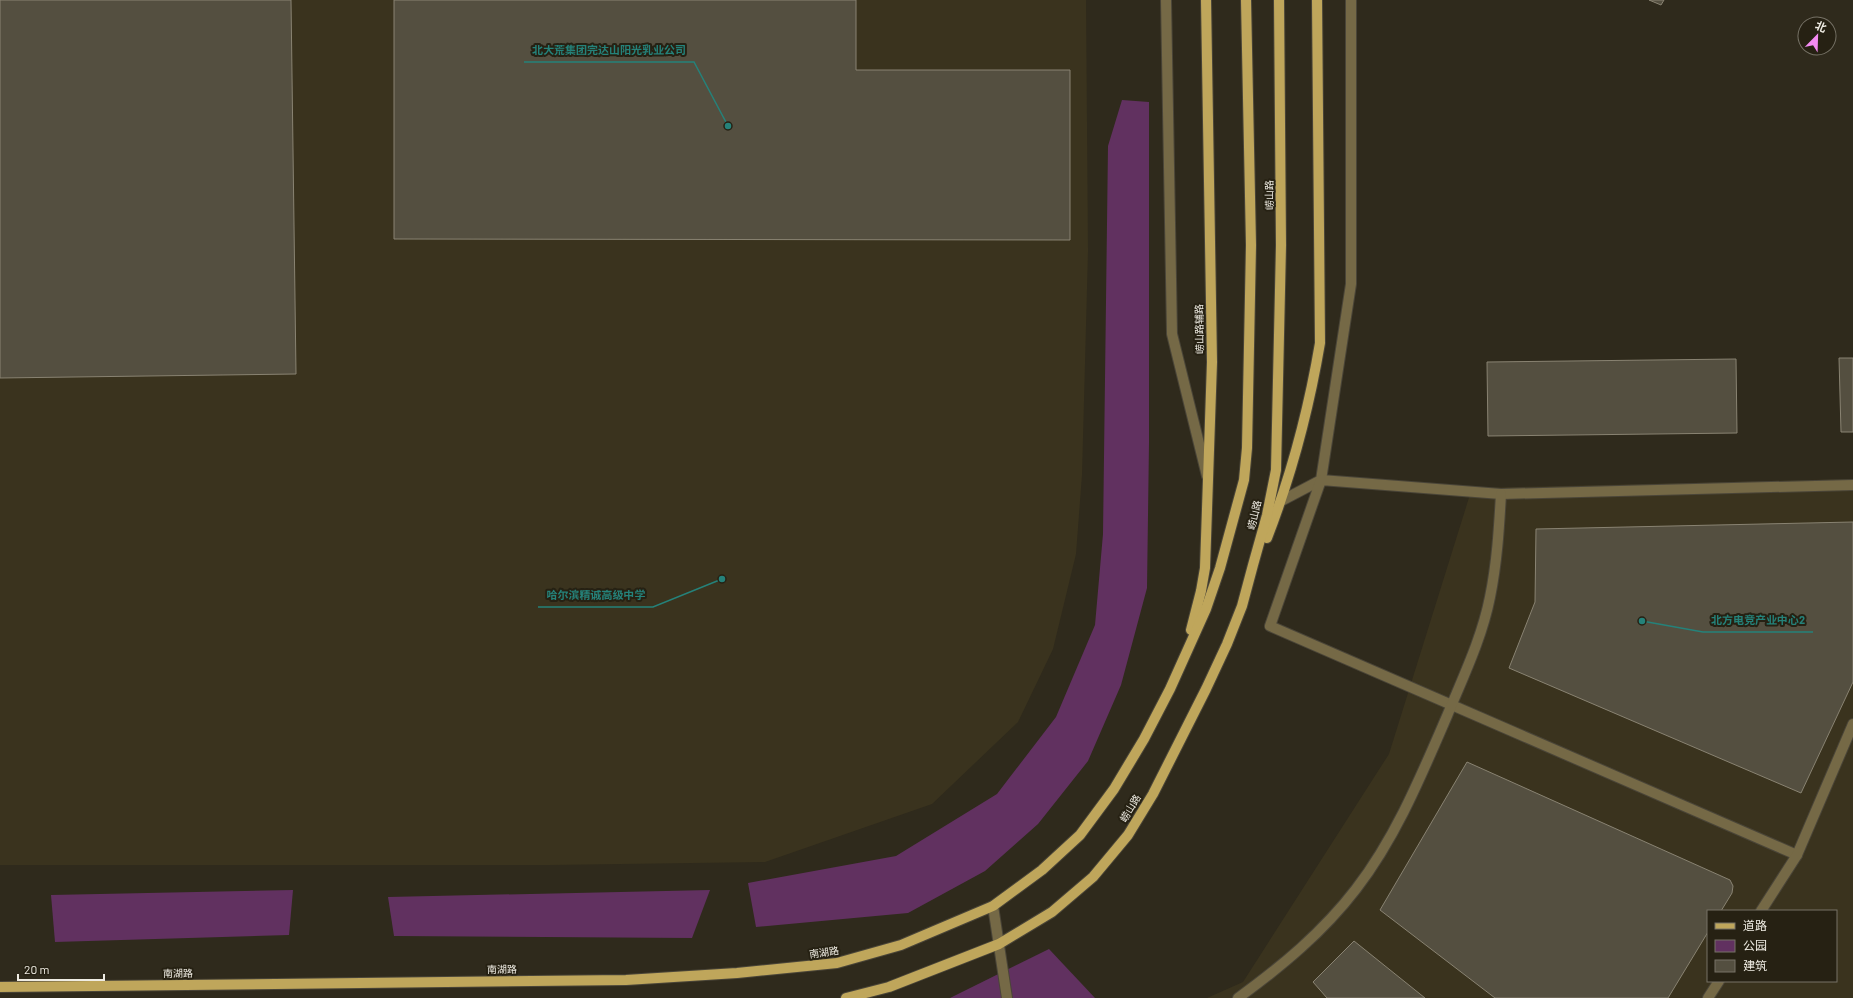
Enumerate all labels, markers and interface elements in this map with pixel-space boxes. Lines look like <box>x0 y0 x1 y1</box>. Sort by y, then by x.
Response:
north arrow <box>1797 16 1837 56</box>
text: 北 <box>1814 18 1829 34</box>
callout: 北大荒集团完达山阳光乳业公司 <box>524 39 694 62</box>
text: 北大荒集团完达山阳光乳业公司 <box>532 43 686 56</box>
street label: 崂山路 <box>1263 180 1275 210</box>
street label: 崂山路辅路 <box>1193 304 1205 354</box>
street label: 崂山路 <box>1245 499 1263 531</box>
callout: 哈尔滨精诚高级中学 <box>538 584 653 607</box>
text: 哈尔滨精诚高级中学 <box>547 588 646 601</box>
callout: 北方电竞产业中心2 <box>1703 609 1813 632</box>
text: 北方电竞产业中心2 <box>1711 613 1805 626</box>
street label: 崂山路 <box>1117 792 1143 824</box>
legend <box>1707 910 1837 982</box>
text: 道路 <box>1743 918 1767 932</box>
text: 公园 <box>1743 938 1767 952</box>
street label: 南湖路 <box>808 944 840 960</box>
scale bar <box>18 956 104 982</box>
text: 建筑 <box>1743 958 1767 972</box>
text: 20 m <box>24 962 50 976</box>
street label: 南湖路 <box>487 963 517 975</box>
street label: 南湖路 <box>163 967 193 979</box>

